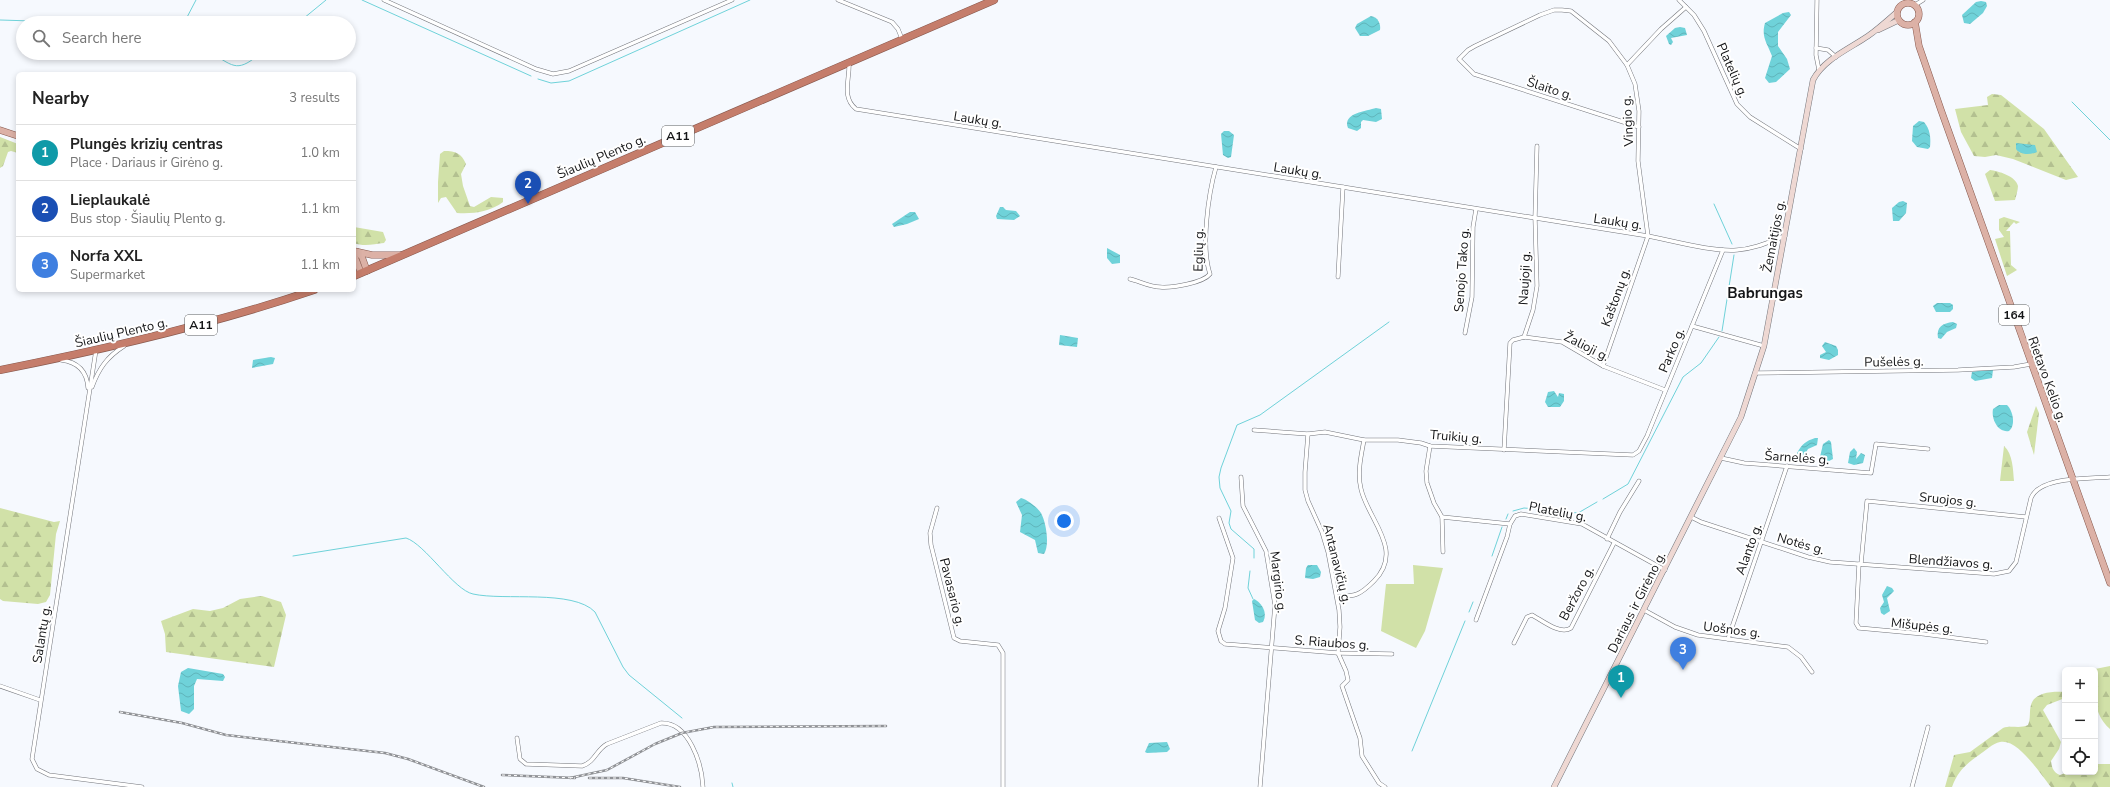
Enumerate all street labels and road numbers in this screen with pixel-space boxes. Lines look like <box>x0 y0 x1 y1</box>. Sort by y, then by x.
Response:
street label: Platelių g. <box>1712 40 1752 101</box>
street label: Šlaito g. <box>1524 72 1575 105</box>
street label: Vingio g. <box>1618 95 1638 148</box>
street label: Laukų g. <box>952 107 1003 133</box>
road number: A11 <box>662 126 694 146</box>
street label: Šiaulių Plento g. <box>554 129 648 184</box>
street label: Laukų g. <box>1272 158 1323 184</box>
street label: Žemaitijos g. <box>1757 198 1790 274</box>
street label: Laukų g. <box>1592 210 1643 234</box>
street label: Senojo Tako g. <box>1450 227 1474 313</box>
street label: Eglių g. <box>1190 228 1208 272</box>
street label: Naujoji g. <box>1515 251 1535 306</box>
street label: Kaštonų g. <box>1597 265 1635 329</box>
road number: 164 <box>1999 305 2029 325</box>
street label: Šiaulių Plento g. <box>73 313 169 352</box>
road number: A11 <box>185 315 217 335</box>
street label: Parko g. <box>1654 325 1689 376</box>
street label: Žalioji g. <box>1561 327 1613 366</box>
street label: Rietavo Kelio g. <box>2023 334 2071 425</box>
street label: Pušelės g. <box>1864 352 1924 372</box>
street label: Truikių g. <box>1429 426 1483 448</box>
street label: Šarnelės g. <box>1764 446 1830 469</box>
street label: Sruojos g. <box>1918 488 1978 512</box>
street label: Platelių g. <box>1527 498 1588 526</box>
street label: Alanto g. <box>1731 521 1767 577</box>
street label: Antanavičių g. <box>1318 522 1356 606</box>
street label: Notės g. <box>1775 529 1826 559</box>
street label: Dariaus ir Girėno g. <box>1604 549 1670 656</box>
street label: Margirio g. <box>1265 550 1291 614</box>
street label: Blendžiavos g. <box>1908 550 1994 574</box>
street label: Pavasario g. <box>935 556 969 628</box>
street label: Beržoro g. <box>1555 563 1599 624</box>
street label: Salantų g. <box>29 604 55 665</box>
street label: Mišupės g. <box>1890 614 1954 638</box>
street label: Uošnos g. <box>1702 618 1762 642</box>
street label: S. Riaubos g. <box>1294 631 1370 655</box>

